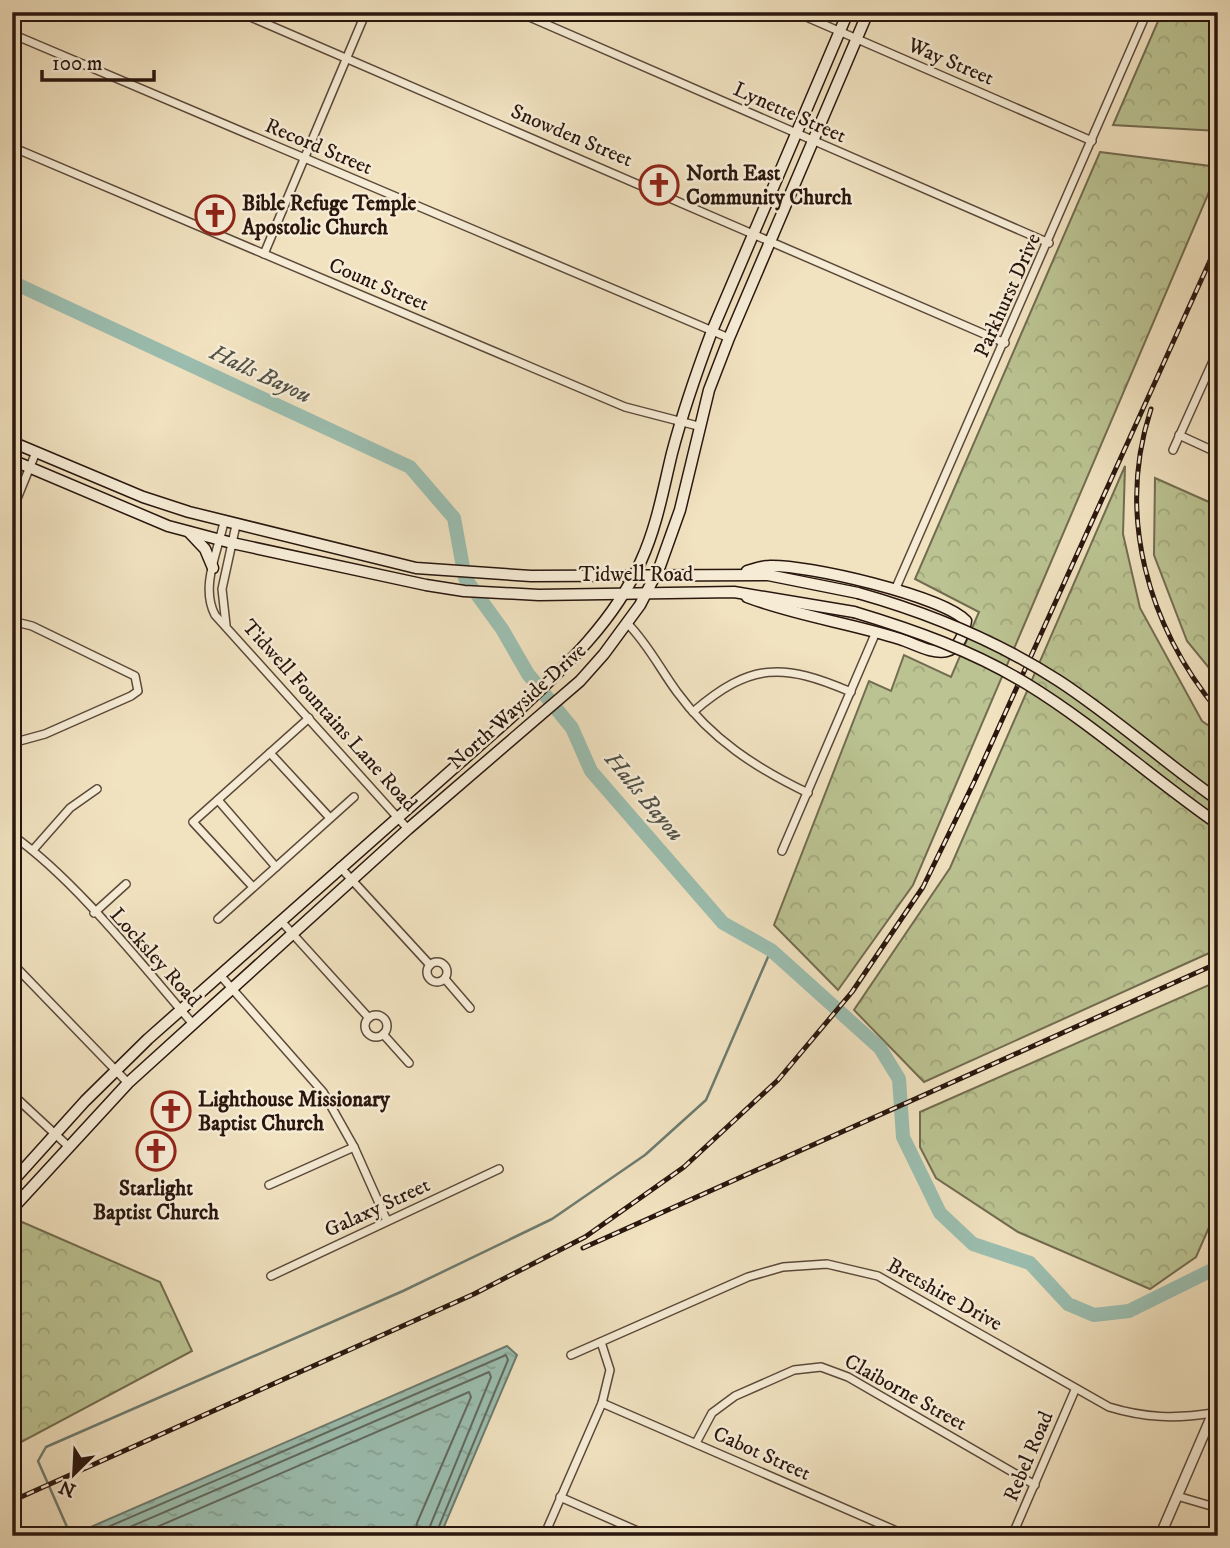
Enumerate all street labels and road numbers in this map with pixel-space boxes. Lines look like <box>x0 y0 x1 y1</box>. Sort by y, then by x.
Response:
street label: Way Street <box>903 32 998 92</box>
street label: Lynette Street <box>729 76 850 149</box>
street label: Snowden Street <box>507 99 637 173</box>
street label: Record Street <box>261 113 376 181</box>
street label: Parkhurst Drive <box>969 229 1047 361</box>
street label: Count Street <box>325 252 433 318</box>
street label: Tidwell Road <box>579 562 694 588</box>
street label: Tidwell Fountains Lane Road <box>236 614 423 817</box>
street label: North Wayside Drive <box>443 638 592 775</box>
street label: Locksley Road <box>104 903 207 1013</box>
street label: Galaxy Street <box>321 1172 434 1244</box>
street label: Bretshire Drive <box>882 1253 1007 1337</box>
street label: Claiborne Street <box>840 1348 972 1437</box>
street label: Rebel Road <box>998 1407 1060 1505</box>
street label: Cabot Street <box>709 1421 815 1487</box>

